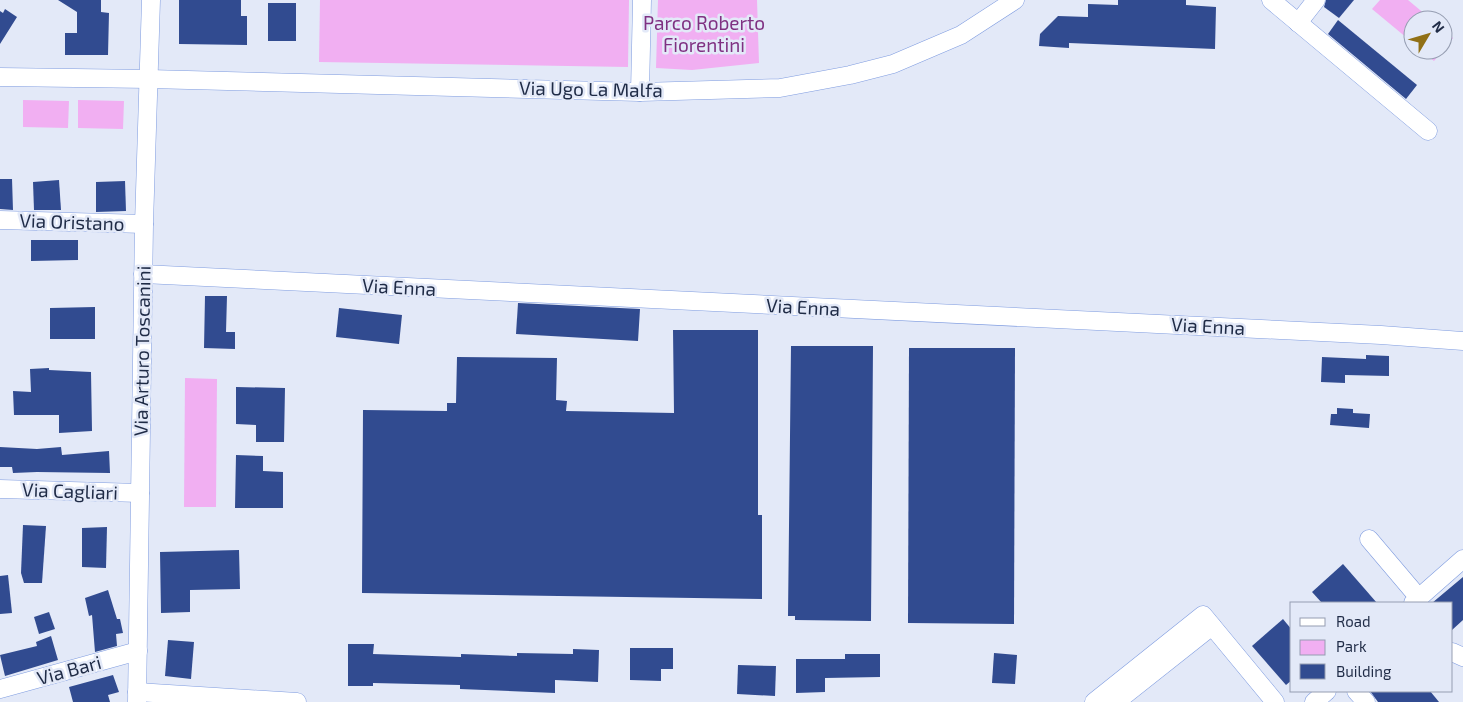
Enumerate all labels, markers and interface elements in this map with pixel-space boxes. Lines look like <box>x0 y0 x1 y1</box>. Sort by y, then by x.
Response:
north arrow <box>1403 10 1453 60</box>
park label: Parco Roberto Fiorentini <box>643 11 765 56</box>
text: N <box>1429 17 1448 36</box>
street label: Via Ugo La Malfa <box>519 76 663 101</box>
street label: Via Oristano <box>19 208 125 235</box>
street label: Via Arturo Toscanini <box>129 266 154 436</box>
street label: Via Enna <box>361 273 437 300</box>
street label: Via Enna <box>765 293 841 320</box>
street label: Via Enna <box>1170 312 1246 339</box>
street label: Via Cagliari <box>22 477 118 504</box>
legend <box>1290 602 1453 692</box>
text: Road <box>1336 612 1371 630</box>
text: Park <box>1336 637 1367 655</box>
street label: Via Bari <box>34 650 103 689</box>
text: Building <box>1336 662 1392 680</box>

